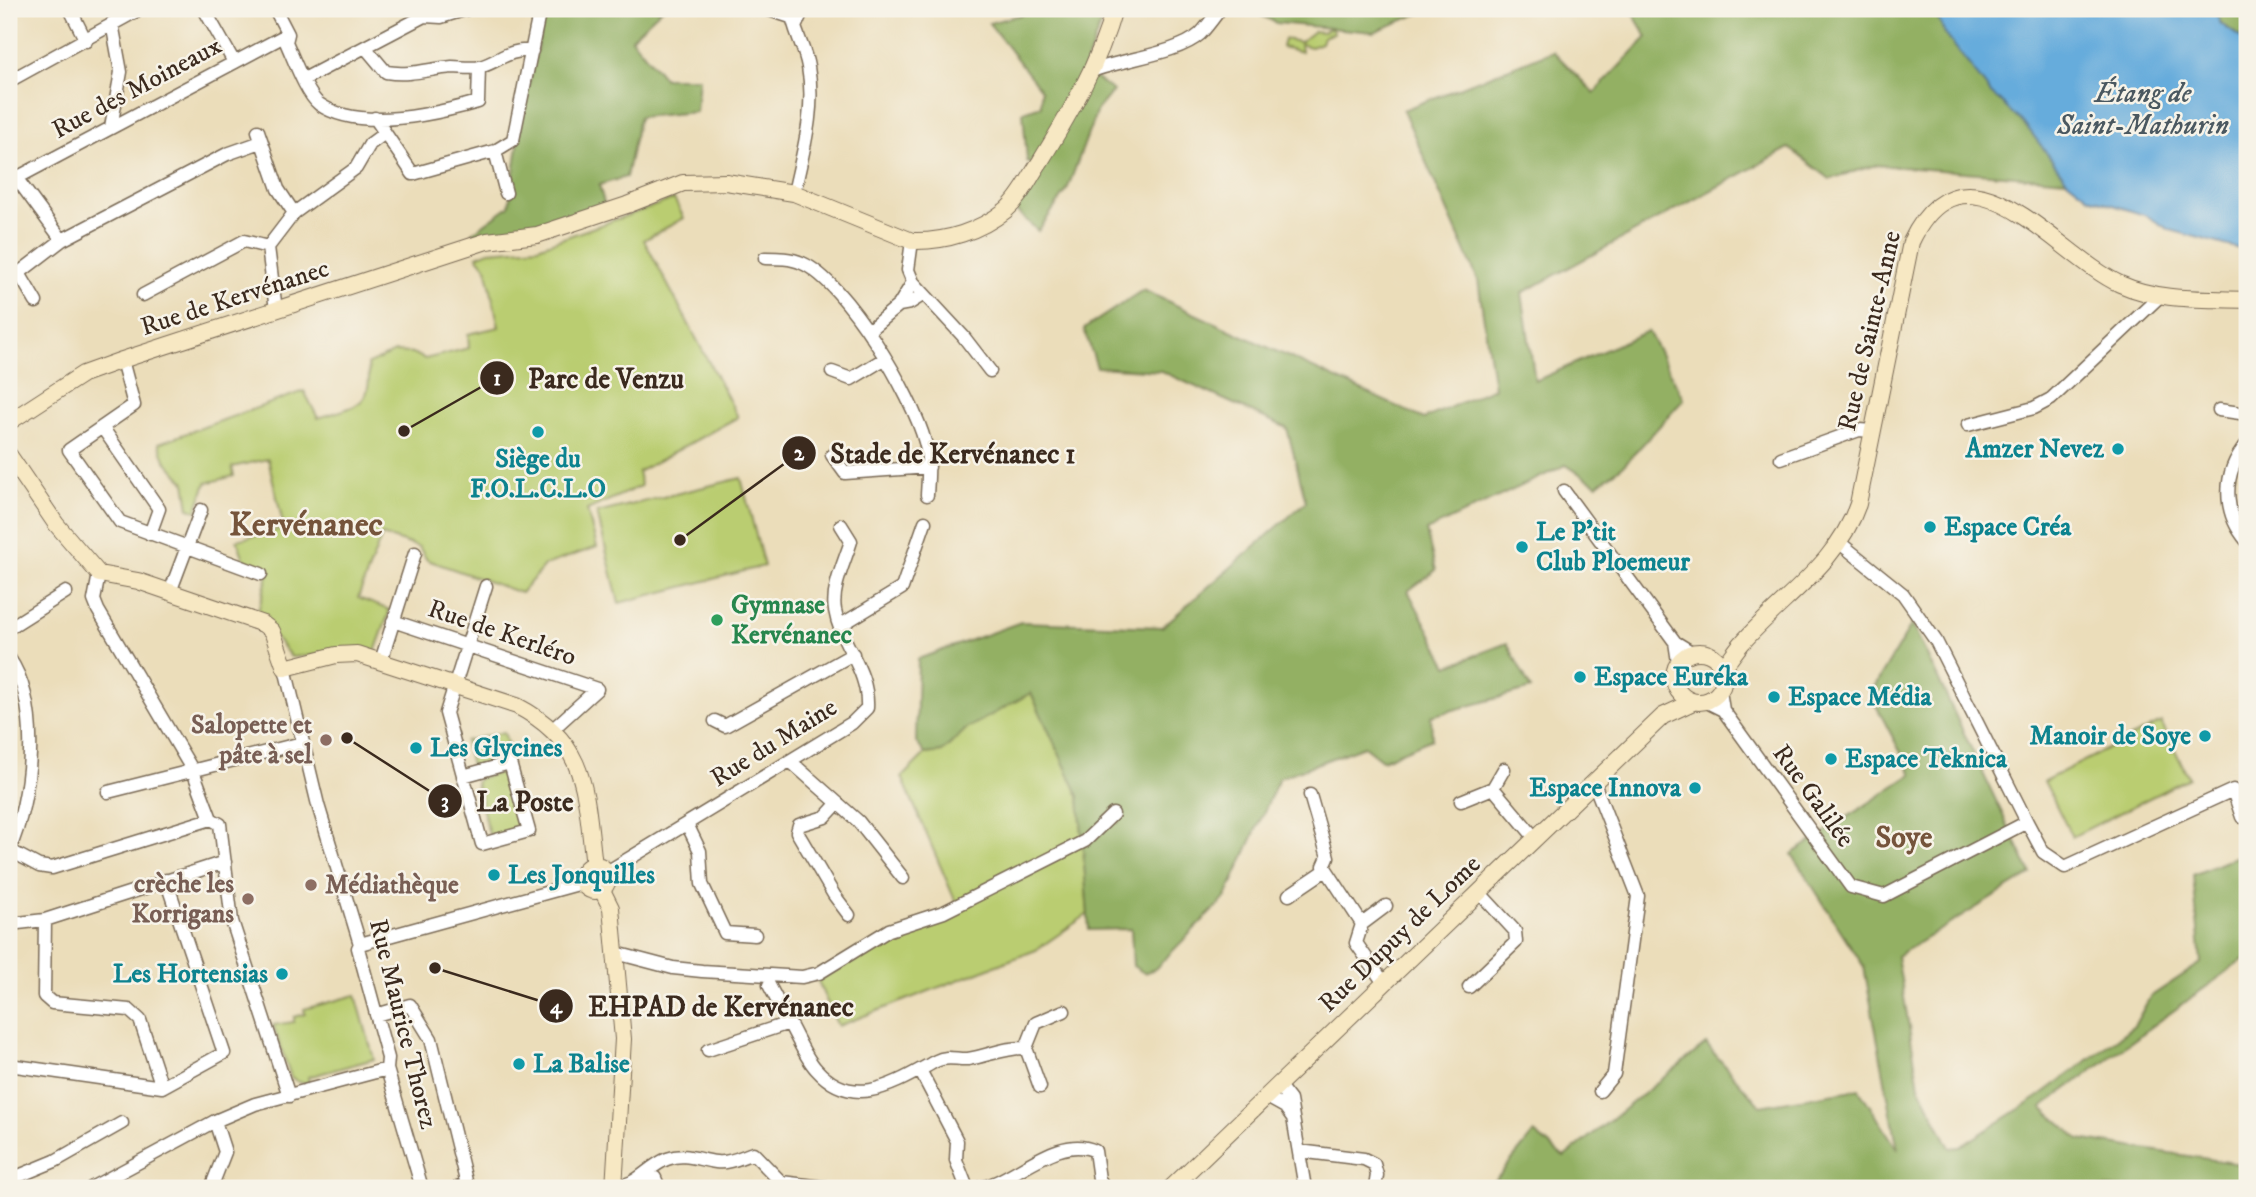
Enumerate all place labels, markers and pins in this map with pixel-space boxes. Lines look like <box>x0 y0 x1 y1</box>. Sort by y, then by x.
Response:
callout: Parc de Venzu <box>479 353 699 402</box>
marker: Siège du F.O.L.C.L.O <box>530 424 546 440</box>
callout: Stade de Kervénanec 1 <box>781 428 1089 477</box>
place label: Amzer Nevez <box>1965 433 2105 466</box>
marker: Amzer Nevez <box>2110 441 2126 457</box>
place label: Siège du F.O.L.C.L.O <box>470 443 606 506</box>
place label: Espace Créa <box>1944 511 2072 544</box>
place label: Le P'tit Club Ploemeur <box>1536 516 1690 579</box>
marker: Espace Créa <box>1922 519 1938 535</box>
marker: Le P'tit Club Ploemeur <box>1514 539 1530 555</box>
place label: Gymnase Kervénanec <box>731 589 852 652</box>
marker: Gymnase Kervénanec <box>709 612 725 628</box>
place label: Espace Euréka <box>1594 661 1749 694</box>
marker: Espace Euréka <box>1572 669 1588 685</box>
place label: Espace Média <box>1788 681 1933 714</box>
marker: Espace Média <box>1766 689 1782 705</box>
place label: Salopette et pâte à sel <box>191 709 313 772</box>
place label: Manoir de Soye <box>2029 720 2191 753</box>
marker: Manoir de Soye <box>2197 728 2213 744</box>
marker: Salopette et pâte à sel <box>318 732 334 748</box>
place label: Les Glycines <box>430 732 563 765</box>
marker: Les Glycines <box>408 740 424 756</box>
place label: Espace Teknica <box>1845 743 2008 776</box>
marker: Espace Teknica <box>1823 751 1839 767</box>
place label: Espace Innova <box>1529 772 1682 805</box>
callout: La Poste <box>427 776 588 825</box>
marker: Espace Innova <box>1687 780 1703 796</box>
place label: Les Jonquilles <box>508 859 655 892</box>
marker: Les Jonquilles <box>486 867 502 883</box>
place label: crèche les Korrigans <box>131 868 234 931</box>
place label: Médiathèque <box>325 869 459 902</box>
marker: Médiathèque <box>303 877 319 893</box>
marker: crèche les Korrigans <box>240 891 256 907</box>
place label: Les Hortensias <box>113 958 268 991</box>
marker: Les Hortensias <box>274 966 290 982</box>
callout: EHPAD de Kervénanec <box>539 982 867 1031</box>
place label: La Balise <box>533 1048 630 1081</box>
marker: La Balise <box>511 1056 527 1072</box>

